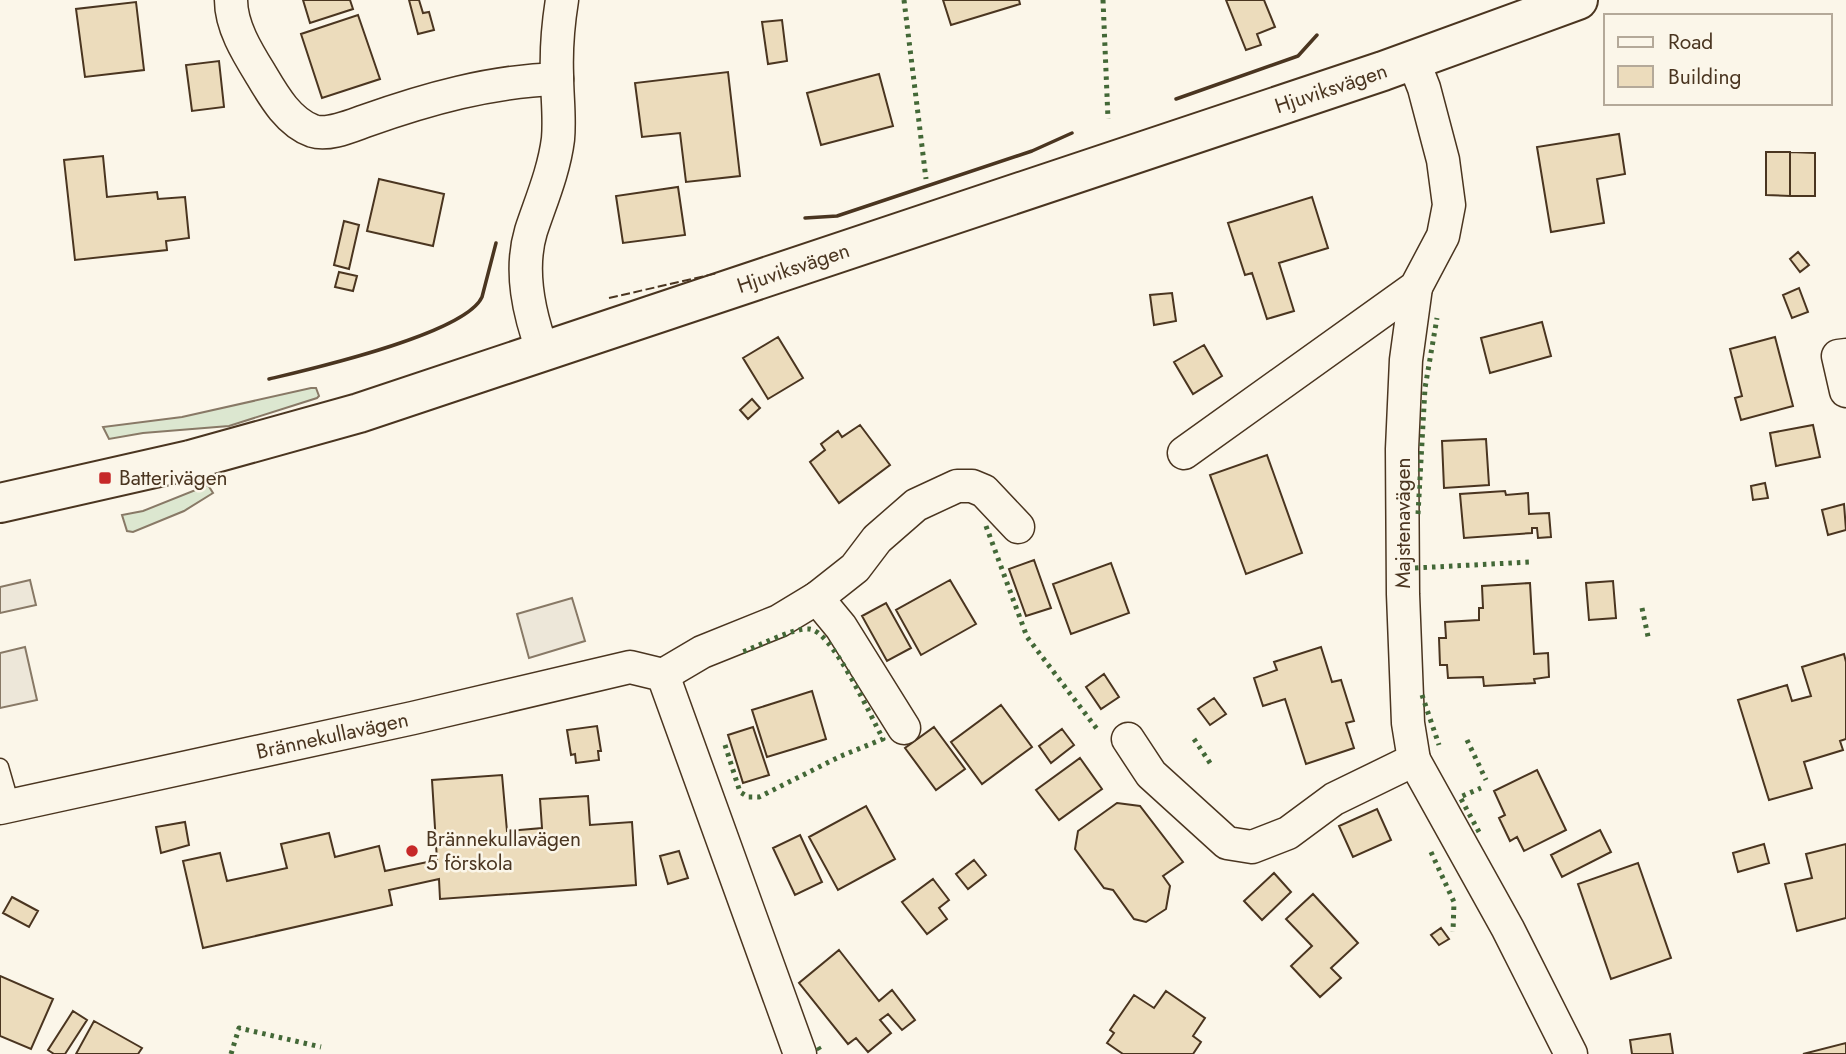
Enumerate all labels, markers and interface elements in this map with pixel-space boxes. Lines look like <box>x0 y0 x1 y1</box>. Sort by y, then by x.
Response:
legend <box>1604 14 1832 105</box>
text: Road <box>1668 27 1713 57</box>
street label: Hjuviksvägen <box>1271 56 1391 121</box>
text: Building <box>1668 62 1741 92</box>
street label: Hjuviksvägen <box>733 235 853 301</box>
street label: Majstenavägen <box>1388 458 1418 588</box>
place label: Batterivägen <box>119 463 228 493</box>
marker: Batterivägen <box>97 470 113 486</box>
street label: Brännekullavägen <box>253 704 411 767</box>
place label: Brännekullavägen 5 förskola <box>426 824 581 878</box>
marker: Brännekullavägen 5 förskola <box>404 843 420 859</box>

